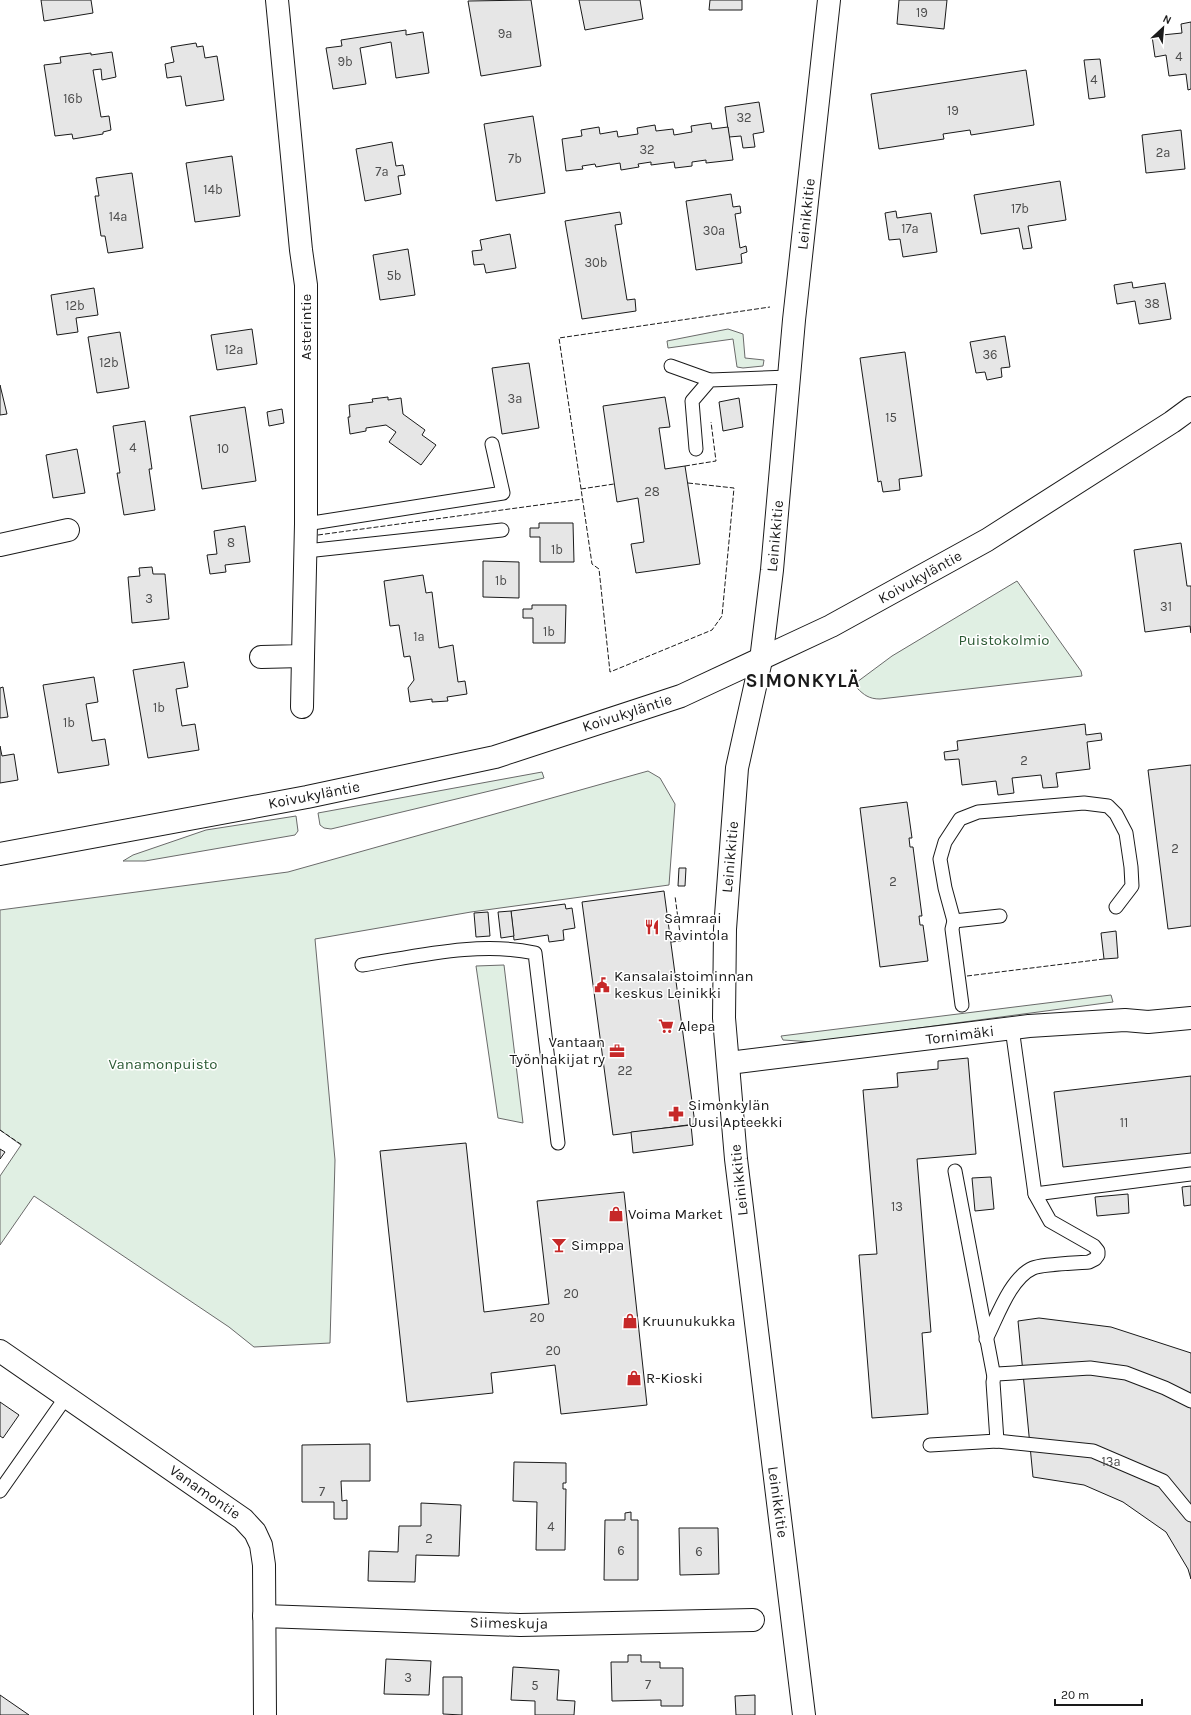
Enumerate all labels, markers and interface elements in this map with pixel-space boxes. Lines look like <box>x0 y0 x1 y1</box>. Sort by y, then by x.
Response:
house number: 19 <box>916 5 928 20</box>
north arrow <box>1143 8 1183 48</box>
text: N <box>1161 12 1174 27</box>
house number: 9a <box>498 26 512 41</box>
house number: 4 <box>1175 49 1183 64</box>
house number: 9b <box>337 54 353 69</box>
house number: 4 <box>1090 72 1098 87</box>
house number: 16b <box>63 91 83 106</box>
house number: 19 <box>947 103 959 118</box>
house number: 32 <box>736 110 752 125</box>
house number: 32 <box>639 142 655 157</box>
house number: 2a <box>1156 145 1170 160</box>
house number: 7b <box>508 151 522 166</box>
house number: 7a <box>375 164 389 179</box>
street label: Leinikkitie <box>793 177 819 251</box>
house number: 14b <box>203 182 223 197</box>
house number: 17b <box>1011 201 1029 216</box>
house number: 14a <box>109 209 127 224</box>
house number: 17a <box>901 221 919 236</box>
house number: 30a <box>703 223 725 238</box>
house number: 30b <box>584 255 608 270</box>
house number: 5b <box>386 268 402 283</box>
street label: Asterintie <box>297 294 315 360</box>
house number: 38 <box>1144 296 1160 311</box>
house number: 12b <box>65 298 85 313</box>
house number: 12a <box>225 342 244 357</box>
house number: 36 <box>982 347 998 362</box>
house number: 12b <box>99 355 119 370</box>
house number: 3a <box>508 391 522 406</box>
house number: 15 <box>885 410 897 425</box>
house number: 4 <box>129 440 137 455</box>
house number: 10 <box>217 441 229 456</box>
house number: 28 <box>644 484 660 499</box>
street label: Leinikkitie <box>763 499 787 573</box>
house number: 8 <box>227 535 235 550</box>
house number: 1b <box>551 542 563 557</box>
street label: Koivukyläntie <box>875 547 965 607</box>
house number: 1b <box>495 573 507 588</box>
house number: 3 <box>145 591 153 606</box>
house number: 31 <box>1160 599 1172 614</box>
house number: 1b <box>543 624 555 639</box>
house number: 1a <box>413 629 425 644</box>
park label: Puistokolmio <box>958 631 1050 649</box>
district label: SIMONKYLÄ <box>746 669 860 692</box>
street label: Koivukyläntie <box>580 690 674 736</box>
house number: 1b <box>153 700 165 715</box>
house number: 1b <box>63 715 75 730</box>
house number: 2 <box>1020 753 1028 768</box>
street label: Koivukyläntie <box>267 777 361 813</box>
street label: Leinikkitie <box>718 820 742 894</box>
house number: 2 <box>1171 841 1179 856</box>
house number: 2 <box>889 874 897 889</box>
place label: Samraai Ravintola <box>664 909 729 944</box>
restaurant icon: Samraai Ravintola <box>643 918 661 936</box>
place label: Kansalaistoiminnan keskus Leinikki <box>614 967 754 1002</box>
public building icon: Kansalaistoiminnan keskus Leinikki <box>593 976 611 994</box>
supermarket icon: Alepa <box>657 1017 675 1035</box>
place label: Alepa <box>678 1017 716 1035</box>
street label: Tornimäki <box>925 1022 995 1048</box>
place label: Vantaan Työnhakijat ry <box>510 1033 605 1068</box>
office icon: Vantaan Työnhakijat ry <box>608 1042 626 1060</box>
park label: Vanamonpuisto <box>109 1055 217 1073</box>
house number: 22 <box>617 1063 633 1078</box>
place label: Simonkylän Uusi Apteekki <box>688 1096 783 1131</box>
pharmacy icon: Simonkylän Uusi Apteekki <box>667 1105 685 1123</box>
house number: 11 <box>1120 1115 1128 1130</box>
street label: Leinikkitie <box>726 1143 752 1217</box>
house number: 13 <box>891 1199 903 1214</box>
shop icon: Voima Market <box>607 1205 625 1223</box>
place label: Voima Market <box>628 1205 723 1223</box>
bar icon: Simppa <box>550 1236 568 1254</box>
place label: Simppa <box>571 1236 624 1254</box>
house number: 20 <box>563 1286 579 1301</box>
house number: 20 <box>529 1310 545 1325</box>
shop icon: Kruunukukka <box>621 1312 639 1330</box>
place label: Kruunukukka <box>642 1312 736 1330</box>
house number: 20 <box>545 1343 561 1358</box>
shop icon: R-Kioski <box>625 1369 643 1387</box>
place label: R-Kioski <box>646 1369 703 1387</box>
house number: 13a <box>1101 1454 1121 1469</box>
street label: Vanamontie <box>166 1461 244 1523</box>
street label: Leinikkitie <box>764 1465 792 1539</box>
house number: 7 <box>319 1484 325 1499</box>
house number: 4 <box>547 1519 555 1534</box>
house number: 2 <box>425 1531 433 1546</box>
house number: 6 <box>617 1543 625 1558</box>
house number: 6 <box>695 1544 703 1559</box>
street label: Siimeskuja <box>470 1613 548 1633</box>
house number: 3 <box>404 1670 412 1685</box>
house number: 7 <box>645 1677 651 1692</box>
house number: 5 <box>531 1678 539 1693</box>
scale bar <box>1055 1681 1142 1707</box>
text: 20 m <box>1061 1688 1089 1702</box>

